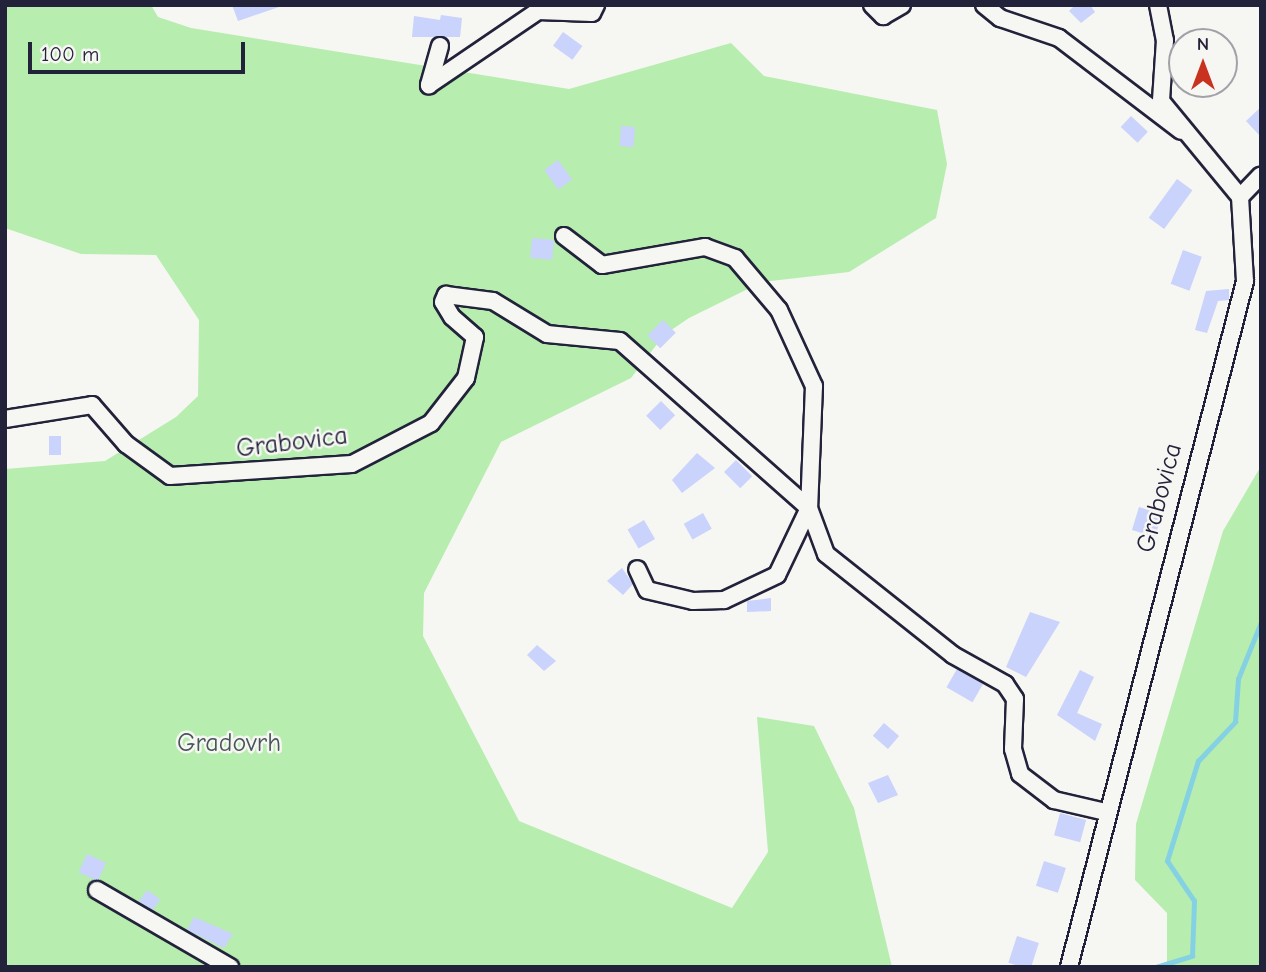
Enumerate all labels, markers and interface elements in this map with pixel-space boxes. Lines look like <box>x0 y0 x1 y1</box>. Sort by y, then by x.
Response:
scale bar <box>32 28 248 72</box>
north arrow <box>1168 28 1238 98</box>
text: N <box>1197 33 1209 55</box>
text: 100 m <box>41 42 99 66</box>
street label: Grabovica <box>235 421 349 465</box>
street label: Grabovica <box>1130 440 1190 556</box>
park label: Gradovrh <box>177 728 281 760</box>

